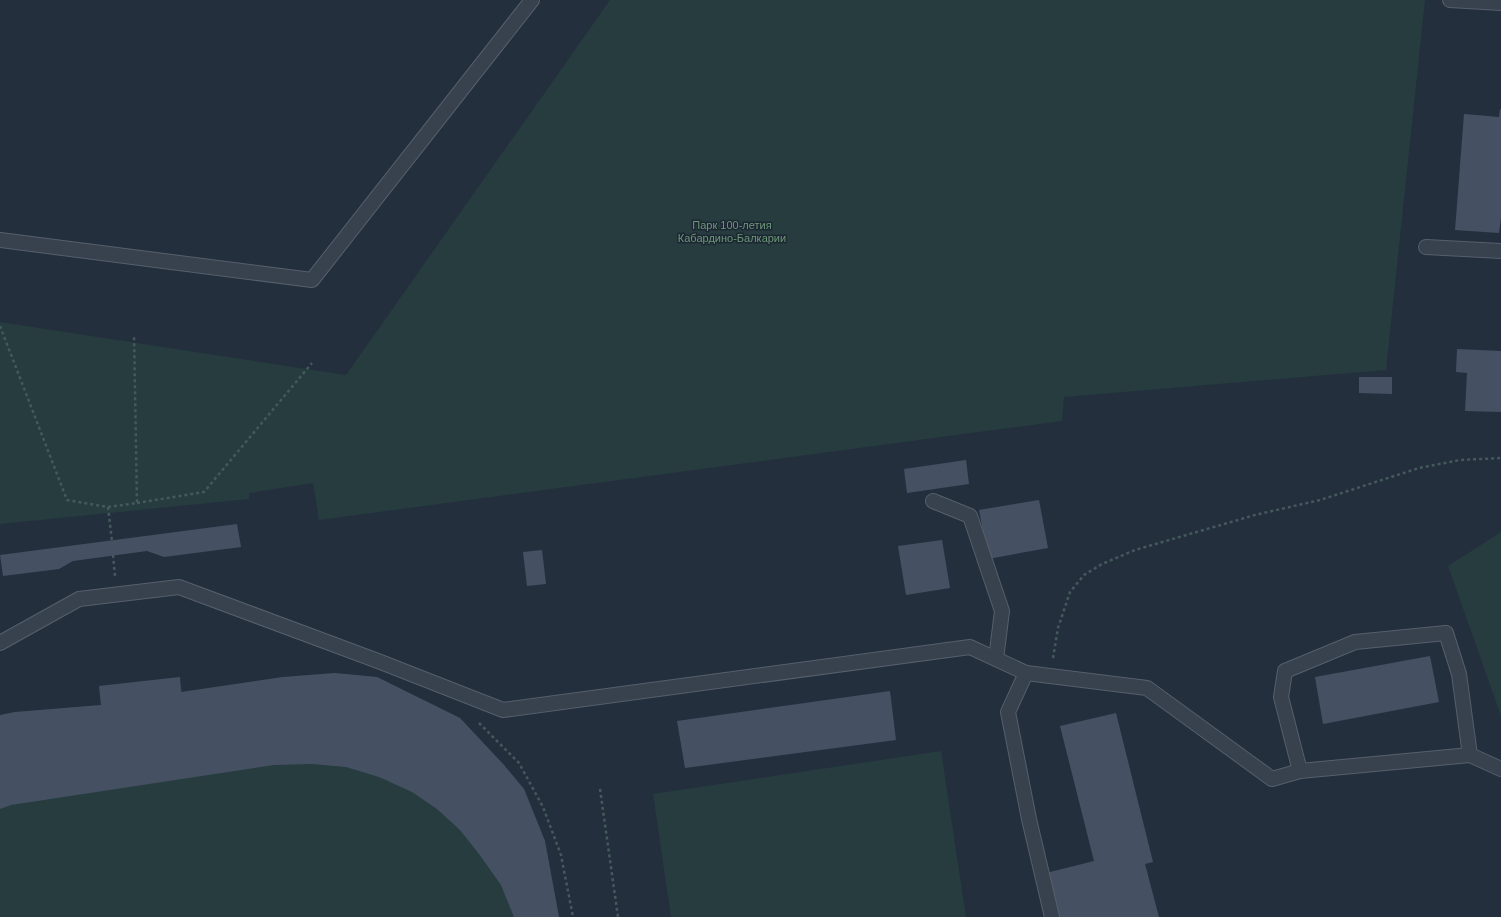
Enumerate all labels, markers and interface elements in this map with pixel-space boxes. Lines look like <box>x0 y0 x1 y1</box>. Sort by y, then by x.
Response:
park label: Парк 100-летия Кабардино-Балкарии <box>678 219 786 244</box>

